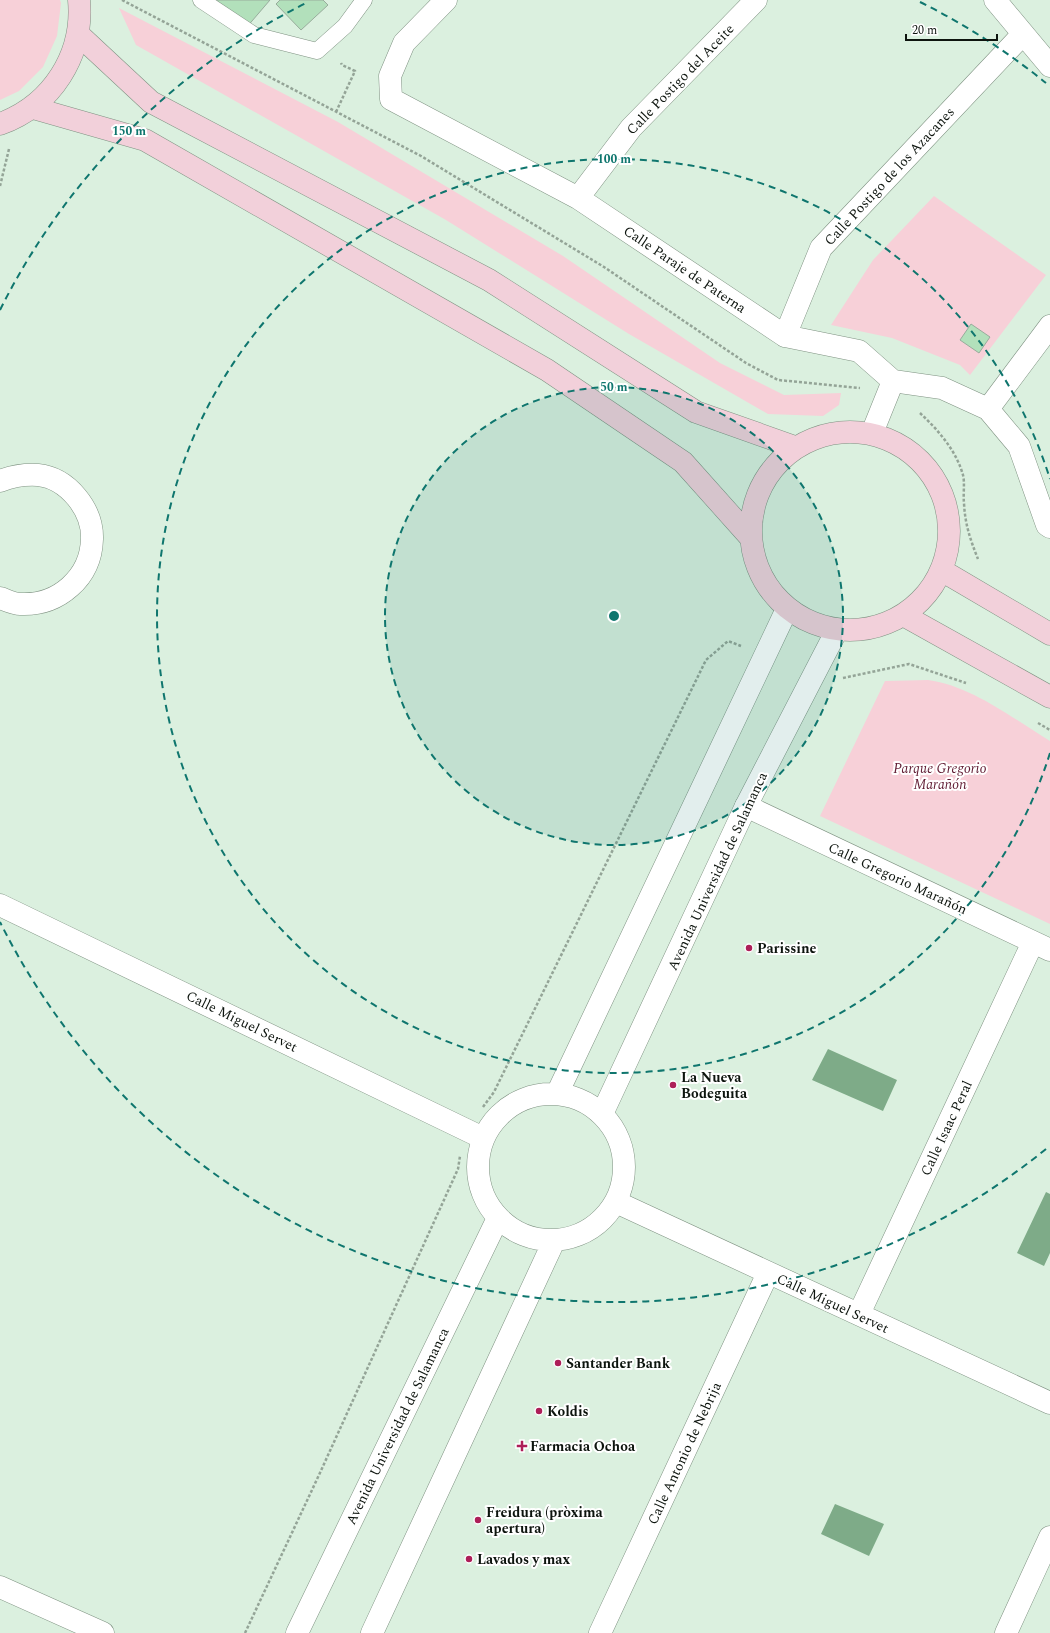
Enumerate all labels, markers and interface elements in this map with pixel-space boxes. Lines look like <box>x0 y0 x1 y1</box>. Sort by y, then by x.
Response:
scale bar <box>906 16 997 42</box>
street label: Calle Postigo del Aceite <box>622 19 739 140</box>
text: 20 m <box>912 21 937 40</box>
street label: Calle Postigo de los Azacanes <box>819 102 959 250</box>
text: 150 m <box>112 122 146 141</box>
text: 100 m <box>597 150 631 169</box>
street label: Calle Paraje de Paterna <box>619 220 750 318</box>
text: 50 m <box>600 378 628 397</box>
centre of rings <box>607 609 621 623</box>
park label: Parque Gregorio Marañón <box>893 758 987 795</box>
street label: Avenida Universidad de Salamanca <box>662 768 773 974</box>
street label: Calle Gregorio Marañón <box>825 837 971 920</box>
place label: Parissine <box>757 938 817 959</box>
marker: Parissine <box>744 943 754 953</box>
street label: Calle Miguel Servet <box>183 985 301 1058</box>
place label: La Nueva Bodeguita <box>681 1067 748 1104</box>
street label: Calle Isaac Peral <box>915 1077 978 1179</box>
marker: La Nueva Bodeguita <box>668 1080 678 1090</box>
street label: Calle Miguel Servet <box>773 1268 892 1339</box>
street label: Avenida Universidad de Salamanca <box>340 1324 455 1528</box>
place label: Santander Bank <box>566 1353 671 1374</box>
marker: Santander Bank <box>553 1358 563 1368</box>
street label: Calle Antonio de Nebrija <box>642 1378 727 1528</box>
place label: Koldis <box>547 1401 589 1422</box>
marker: Koldis <box>534 1406 544 1416</box>
place label: Farmacia Ochoa <box>530 1436 636 1457</box>
marker: Farmacia Ochoa <box>517 1441 527 1451</box>
place label: Freidura (pròxima apertura) <box>486 1502 604 1539</box>
marker: Freidura (pròxima apertura) <box>473 1515 483 1525</box>
place label: Lavados y max <box>477 1549 571 1570</box>
marker: Lavados y max <box>464 1554 474 1564</box>

